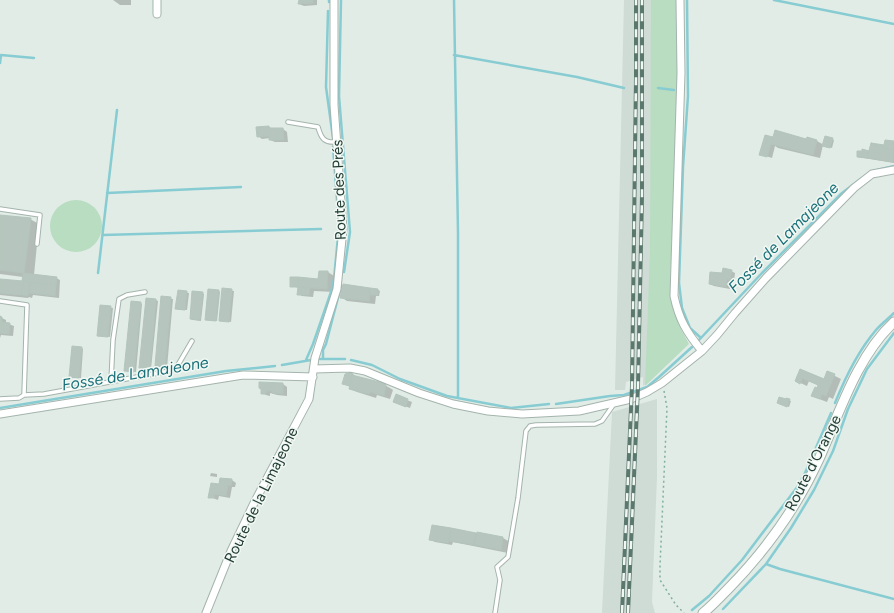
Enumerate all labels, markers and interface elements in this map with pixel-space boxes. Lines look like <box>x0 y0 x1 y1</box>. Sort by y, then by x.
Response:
street label: Route des Prés <box>328 139 350 241</box>
water label: Fossé de Lamajeone <box>724 178 843 296</box>
water label: Fossé de Lamajeone <box>60 352 210 394</box>
street label: Route d'Orange <box>781 412 845 514</box>
street label: Route de la Limajeone <box>220 424 302 566</box>

